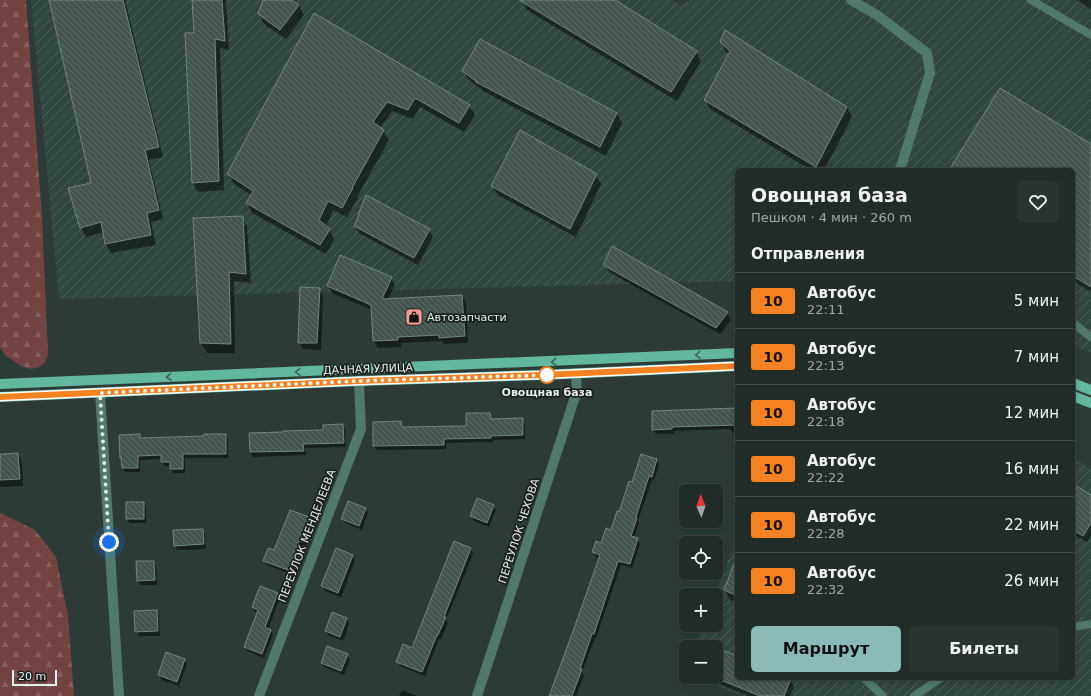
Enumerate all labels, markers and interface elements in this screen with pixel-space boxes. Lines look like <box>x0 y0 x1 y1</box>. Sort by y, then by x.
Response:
button: heart <box>1017 181 1059 223</box>
text: Овощная база <box>751 184 908 206</box>
text: Пешком · 4 мин · 260 m <box>751 210 912 225</box>
text: Отправления <box>751 245 865 263</box>
text: Автобус <box>807 284 876 302</box>
text: 5 мин <box>1014 292 1059 310</box>
text: 10 <box>763 293 783 309</box>
text: 22:11 <box>807 302 844 317</box>
shop icon: Автозапчасти <box>404 307 424 327</box>
place label: Автозапчасти <box>427 311 507 324</box>
text: Автобус <box>807 340 876 358</box>
text: 7 мин <box>1014 348 1059 366</box>
text: 10 <box>763 349 783 365</box>
one-way arrow <box>695 351 701 359</box>
one-way arrow <box>551 357 557 366</box>
text: 22:13 <box>807 358 844 373</box>
street label: ДАЧНАЯ УЛИЦА <box>323 361 414 377</box>
marker: Овощная база <box>538 366 556 384</box>
one-way arrow <box>295 367 301 376</box>
one-way arrow <box>166 373 172 382</box>
place label: Овощная база <box>502 386 592 399</box>
text: Автобус <box>807 396 876 414</box>
text: 12 мин <box>1004 404 1059 422</box>
text: 10 <box>763 405 783 421</box>
text: 22:18 <box>807 414 844 429</box>
text: Автобус <box>807 452 876 470</box>
text: 16 мин <box>1004 460 1059 478</box>
text: 10 <box>763 461 783 477</box>
street label: ПЕРЕУЛОК МЕНДЕЛЕЕВА <box>276 467 339 604</box>
text: 22:22 <box>807 470 844 485</box>
street label: ПЕРЕУЛОК ЧЕХОВА <box>496 476 542 585</box>
north arrow <box>679 484 723 528</box>
map controls <box>679 484 723 684</box>
text: Автобус <box>807 508 876 526</box>
text: 22 мин <box>1004 516 1059 534</box>
text: 10 <box>763 517 783 533</box>
text: 22:28 <box>807 526 844 541</box>
your location <box>99 532 119 552</box>
button: locate <box>679 536 723 580</box>
text: Автобус <box>807 564 876 582</box>
text: 26 мин <box>1004 572 1059 590</box>
text: 10 <box>763 573 783 589</box>
text: 22:32 <box>807 582 844 597</box>
button: + <box>679 588 723 632</box>
button: Маршрут <box>751 626 901 672</box>
button: Билеты <box>909 626 1059 672</box>
button: − <box>679 640 723 684</box>
scale bar <box>12 668 57 687</box>
text: 20 m <box>18 670 46 683</box>

